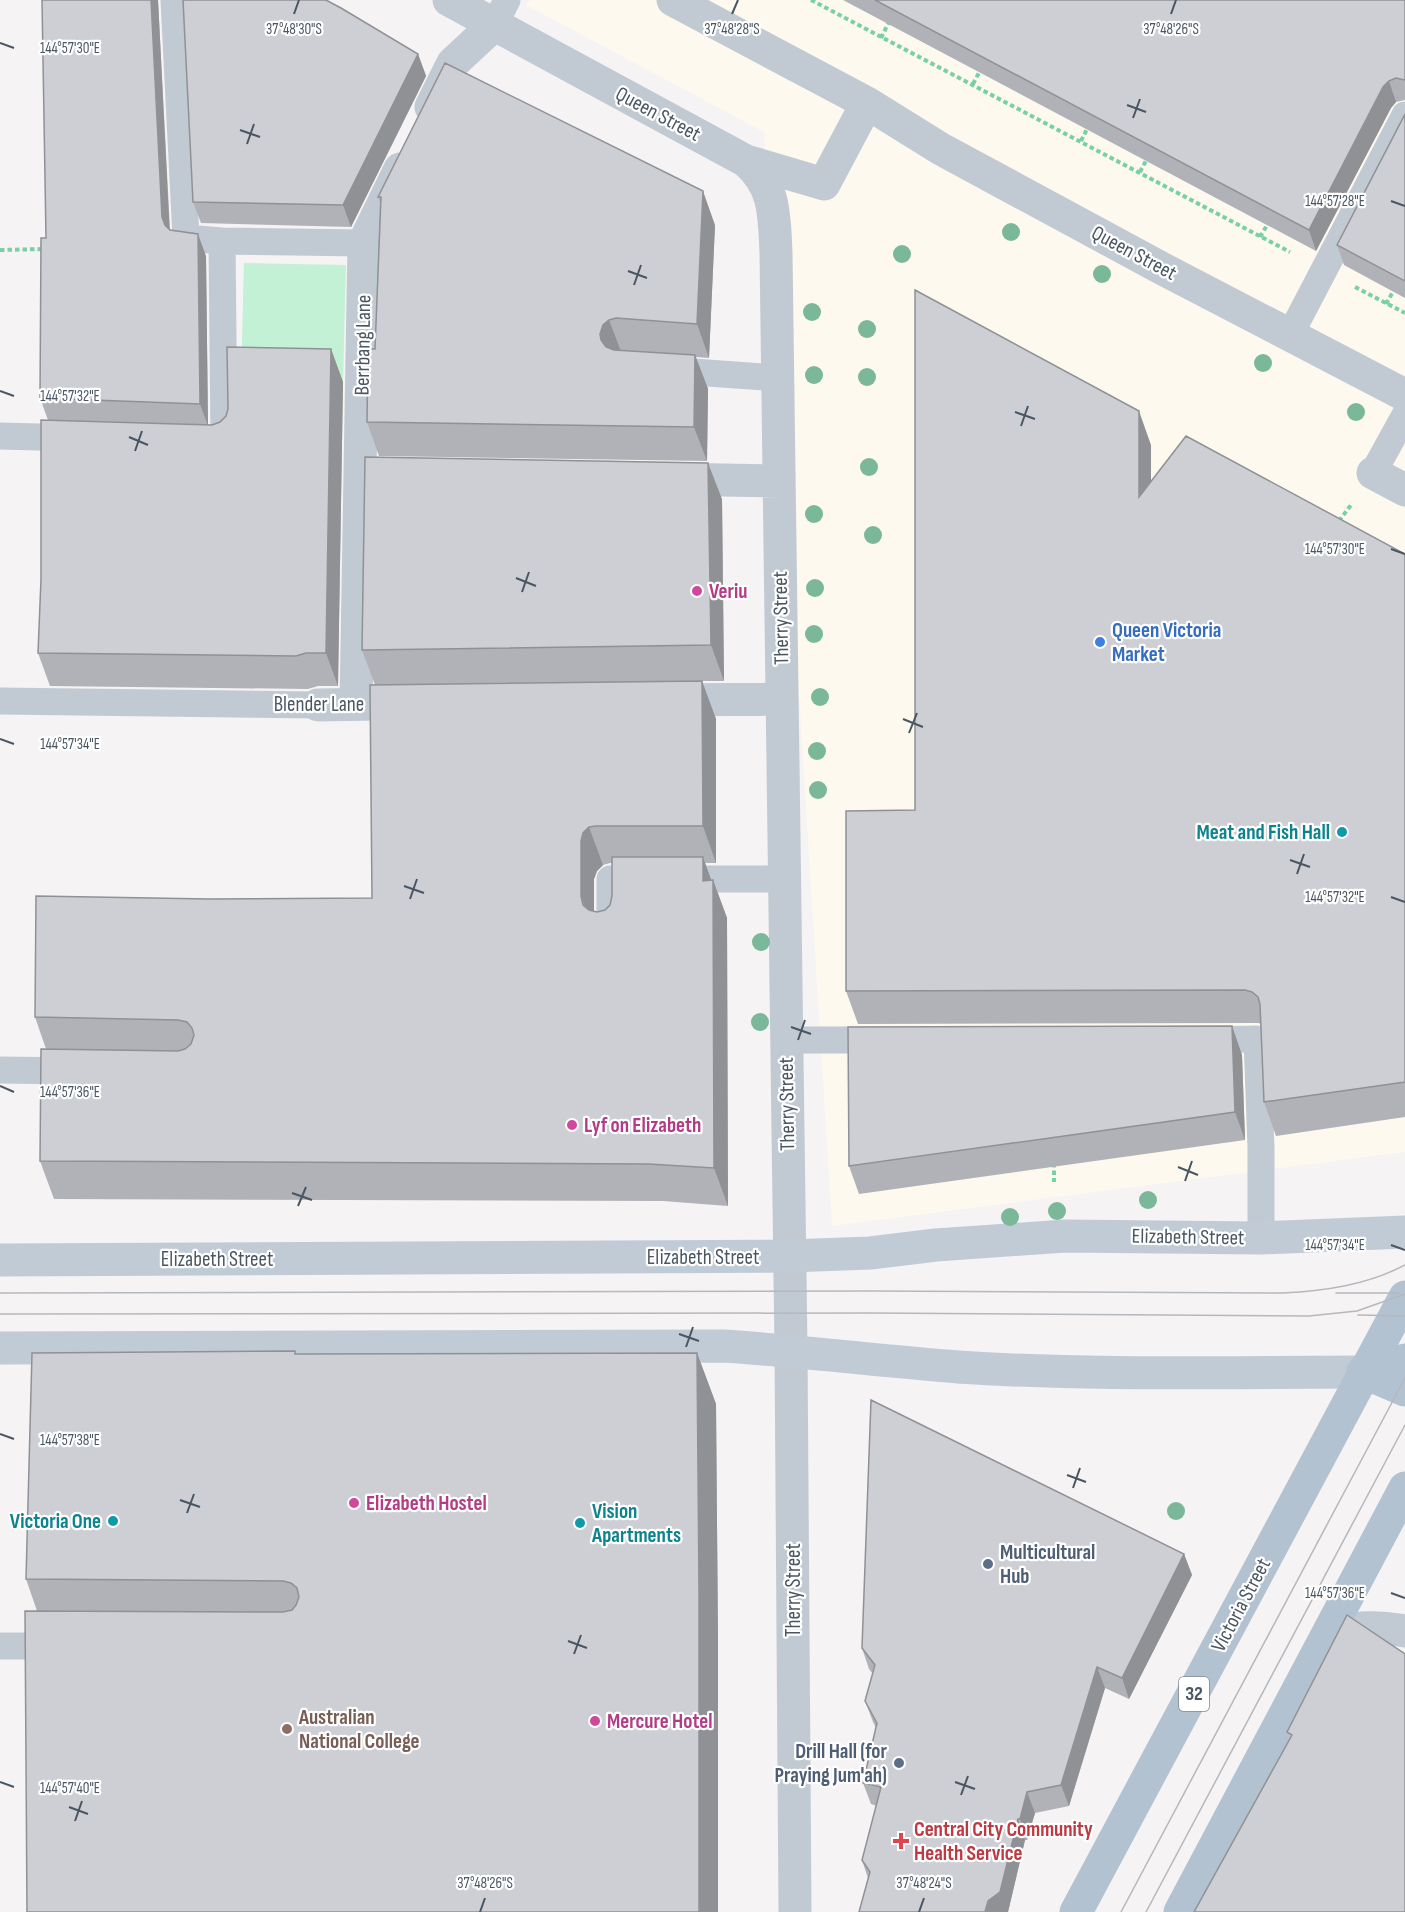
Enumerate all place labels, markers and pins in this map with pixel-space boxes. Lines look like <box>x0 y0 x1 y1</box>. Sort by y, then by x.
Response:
place label: Veriu <box>709 579 747 604</box>
marker: Veriu <box>690 584 704 598</box>
place label: Queen Victoria Market <box>1112 618 1221 667</box>
marker: Queen Victoria Market <box>1093 635 1107 649</box>
place label: Meat and Fish Hall <box>1197 820 1330 845</box>
marker: Meat and Fish Hall <box>1335 825 1349 839</box>
place label: Lyf on Elizabeth <box>584 1113 701 1138</box>
marker: Lyf on Elizabeth <box>565 1118 579 1132</box>
place label: Elizabeth Hostel <box>366 1491 487 1516</box>
marker: Elizabeth Hostel <box>347 1496 361 1510</box>
place label: Vision Apartments <box>591 1499 681 1548</box>
place label: Victoria One <box>10 1509 101 1534</box>
marker: Victoria One <box>106 1514 120 1528</box>
marker: Vision Apartments <box>573 1516 587 1530</box>
place label: Multicultural Hub <box>1000 1540 1095 1589</box>
marker: Multicultural Hub <box>981 1557 995 1571</box>
place label: Australian National College <box>298 1705 420 1754</box>
place label: Mercure Hotel <box>607 1709 712 1734</box>
marker: Mercure Hotel <box>588 1714 602 1728</box>
marker: Australian National College <box>280 1722 294 1736</box>
place label: Drill Hall (for Praying Jum'ah) <box>775 1739 887 1788</box>
marker: Drill Hall (for Praying Jum'ah) <box>892 1756 906 1770</box>
place label: Central City Community Health Service <box>914 1817 1093 1866</box>
marker: Central City Community Health Service <box>892 1832 910 1850</box>

